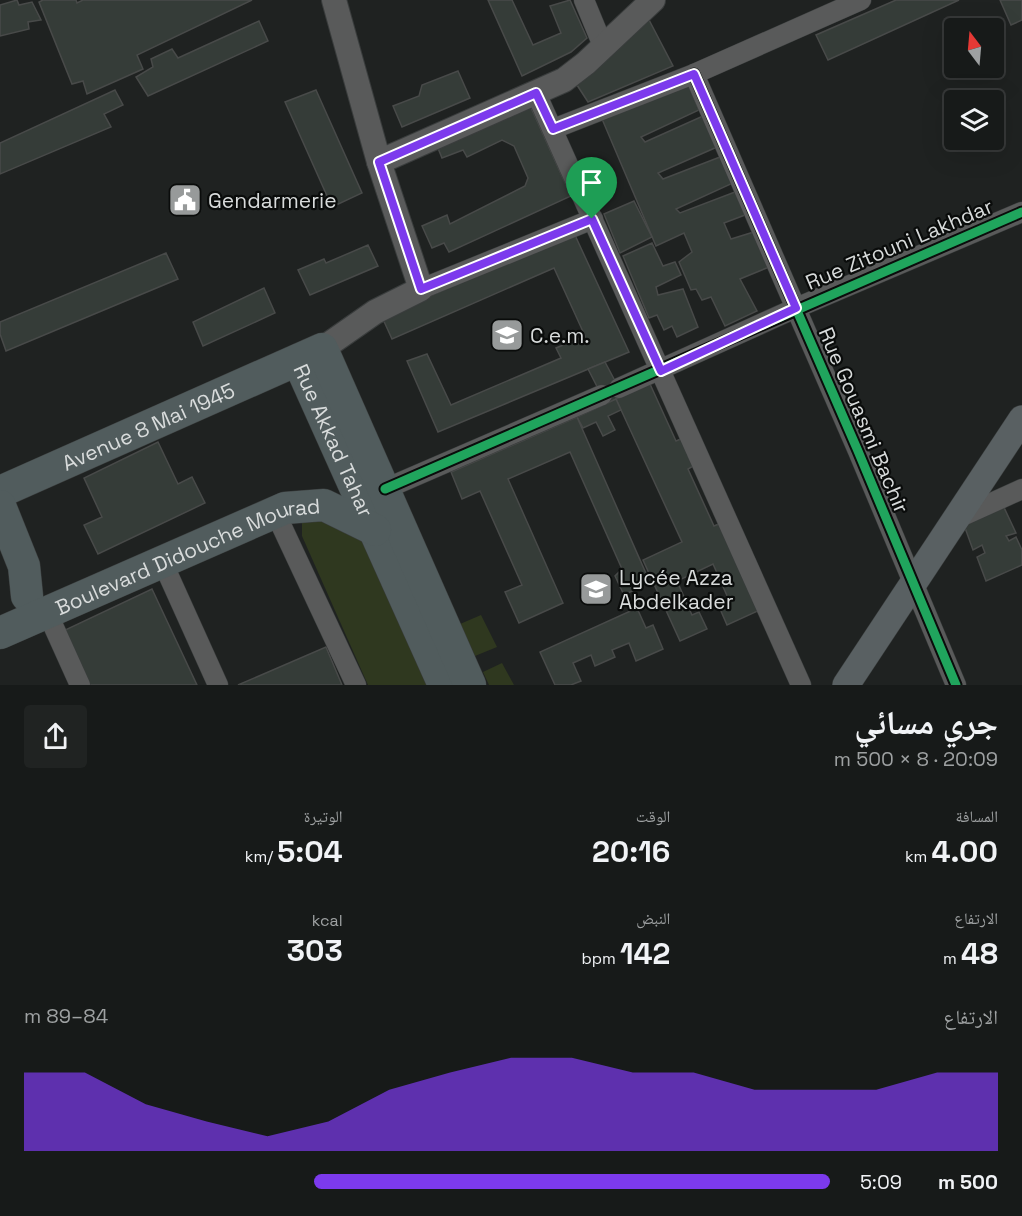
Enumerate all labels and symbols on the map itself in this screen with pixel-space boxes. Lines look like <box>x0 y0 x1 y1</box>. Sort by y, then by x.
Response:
north arrow <box>944 18 1004 78</box>
pin <box>566 157 617 219</box>
public building icon: Gendarmerie <box>167 182 203 218</box>
place label: Gendarmerie <box>208 187 337 214</box>
street label: Rue Zitouni Lakhdar <box>801 192 997 296</box>
school or university icon: C.e.m. <box>489 317 525 353</box>
place label: C.e.m. <box>530 322 590 349</box>
street label: Rue Gouasmi Bachir <box>813 323 915 517</box>
street label: Rue Akkad Tahar <box>288 360 380 521</box>
street label: Avenue 8 Mai 1945 <box>57 376 239 476</box>
street label: Boulevard Didouche Mourad <box>51 492 321 621</box>
place label: Lycée Azza Abdelkader <box>619 564 734 615</box>
school or university icon: Lycée Azza Abdelkader <box>578 571 614 607</box>

